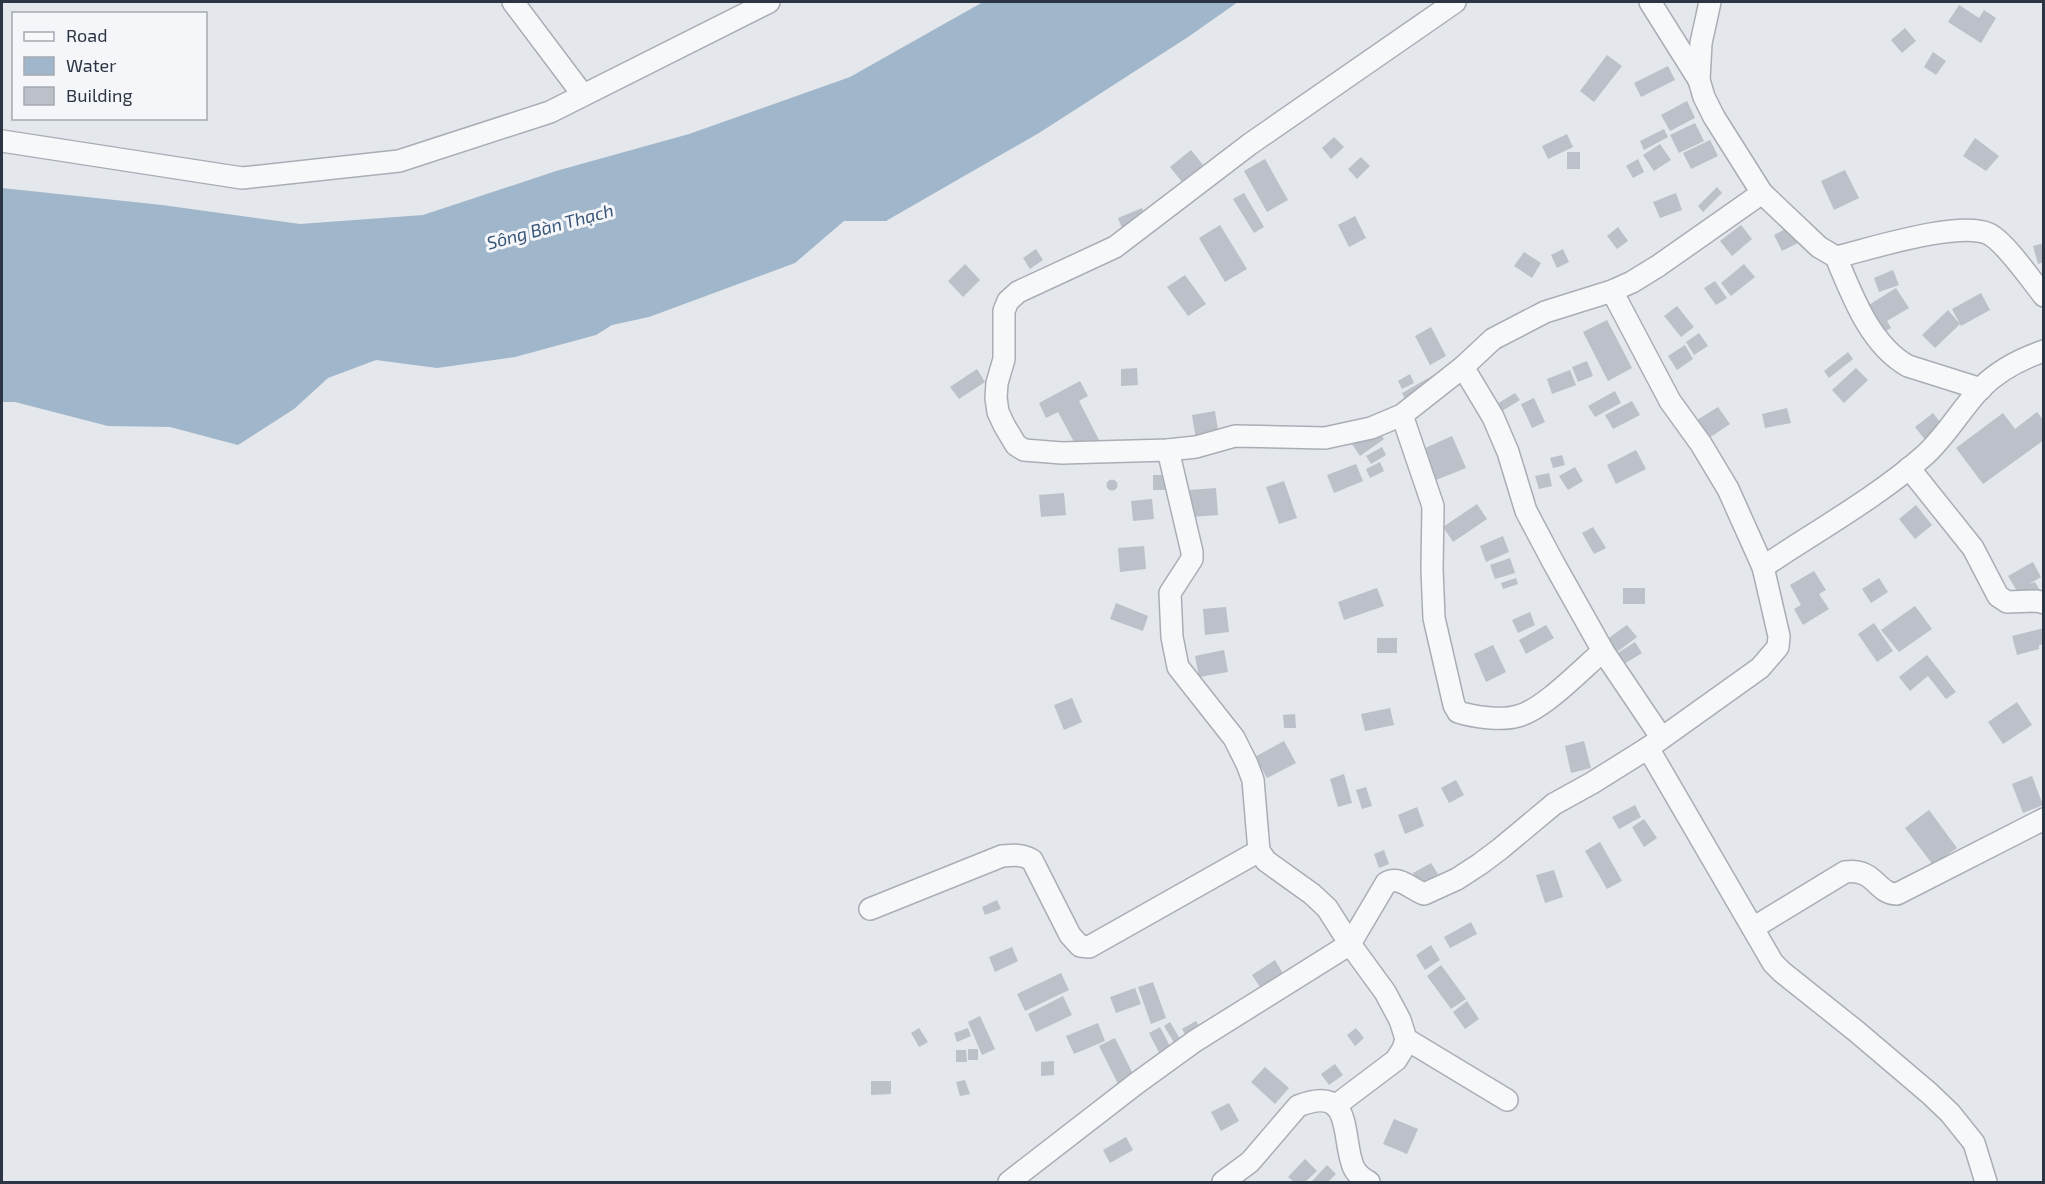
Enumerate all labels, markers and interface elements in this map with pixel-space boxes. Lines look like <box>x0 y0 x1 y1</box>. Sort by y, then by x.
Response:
legend <box>12 12 207 120</box>
text: Road <box>66 24 107 46</box>
text: Water <box>66 54 116 76</box>
text: Building <box>66 84 133 106</box>
water label: Sông Bàn Thạch <box>484 198 616 254</box>

